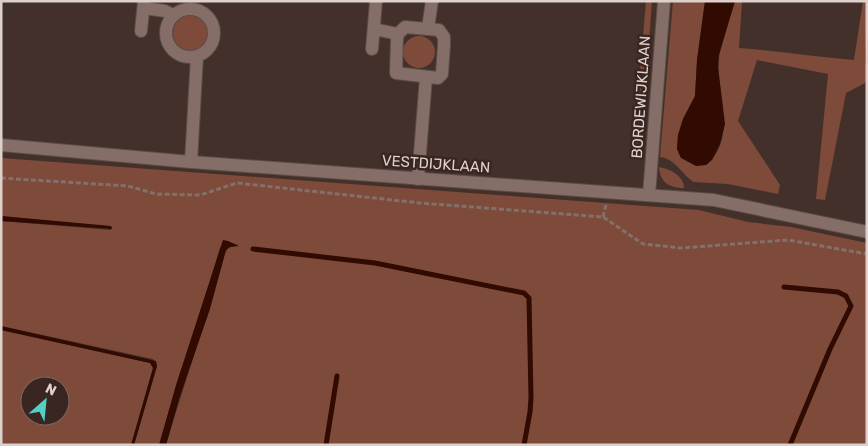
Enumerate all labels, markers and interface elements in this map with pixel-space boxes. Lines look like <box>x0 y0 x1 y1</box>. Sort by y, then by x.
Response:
street label: BORDEWIJKLAAN <box>628 35 654 159</box>
street label: VESTDIJKLAAN <box>381 151 491 177</box>
north arrow <box>20 376 70 426</box>
text: N <box>42 380 59 400</box>

